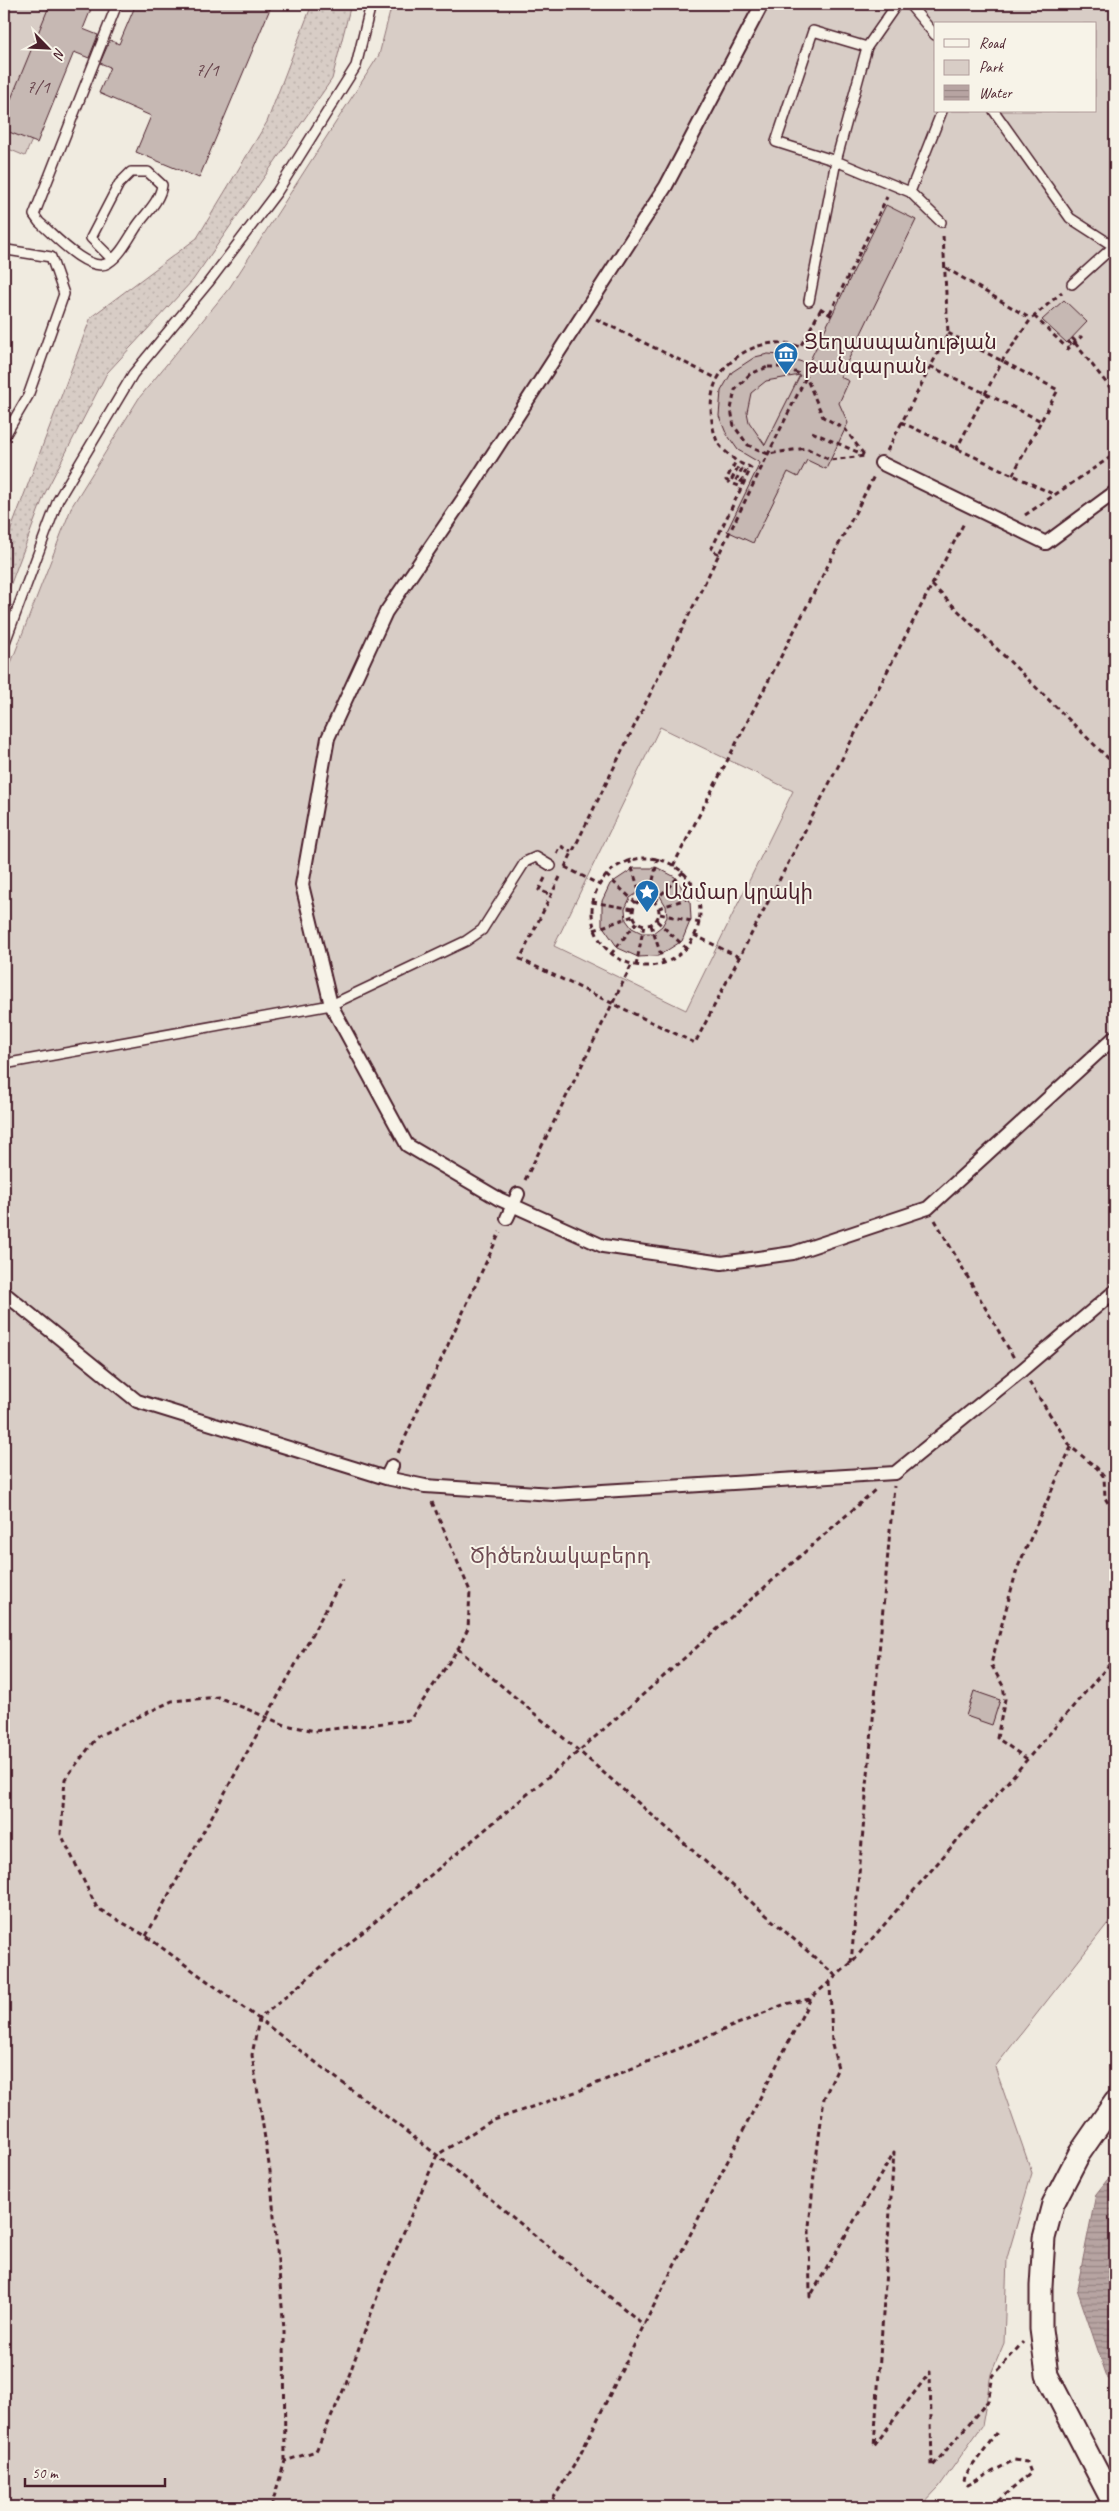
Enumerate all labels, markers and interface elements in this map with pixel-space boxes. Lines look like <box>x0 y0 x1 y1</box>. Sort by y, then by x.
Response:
north arrow <box>22 22 72 72</box>
legend <box>934 22 1096 112</box>
text: Road <box>979 34 1006 53</box>
text: N <box>49 46 69 63</box>
house number: 7/1 <box>195 58 220 82</box>
text: Park <box>979 58 1004 77</box>
house number: 7/1 <box>26 75 51 99</box>
text: Water <box>979 84 1013 103</box>
place label: Ցեղասպանության թանգարան <box>804 329 997 379</box>
museum icon: Ցեղասպանության թանգարան <box>773 341 799 375</box>
place icon: Անմար կրակի <box>634 879 660 913</box>
place label: Անմար կրակի <box>664 879 813 905</box>
park label: Ծիծեռնակաբերդ <box>470 1543 651 1569</box>
scale bar <box>25 2456 165 2488</box>
text: 50 m <box>32 2464 59 2483</box>

